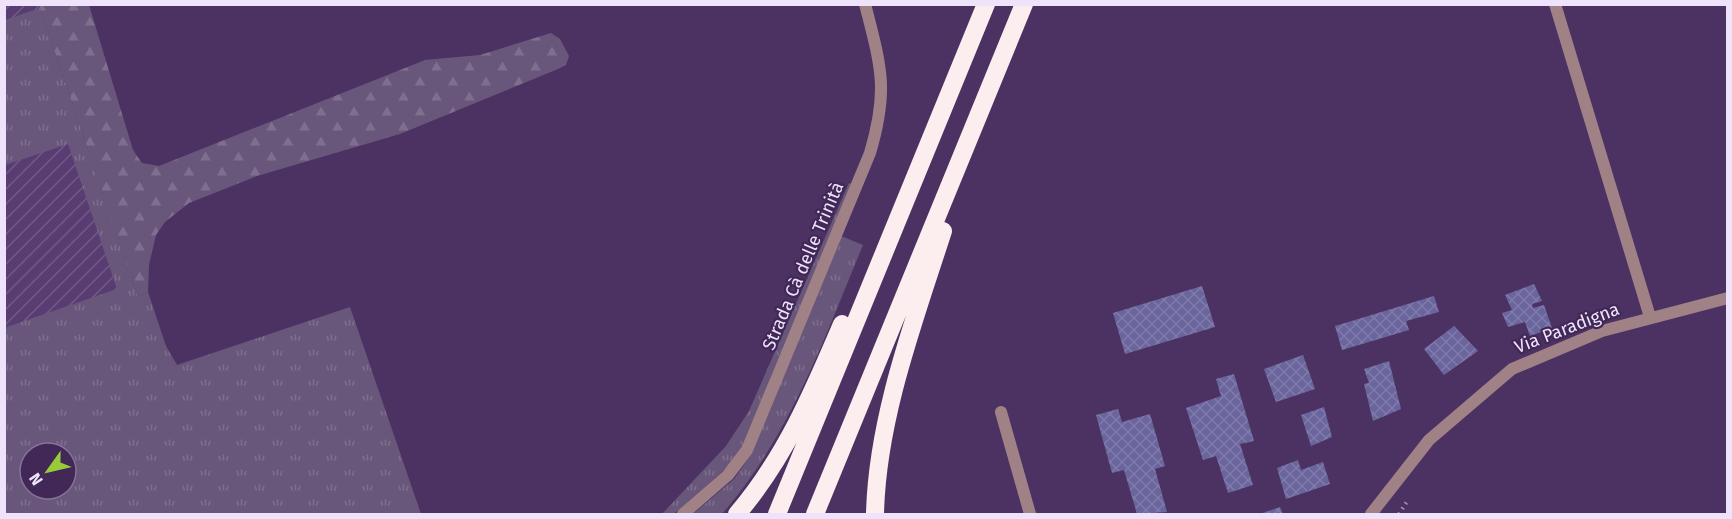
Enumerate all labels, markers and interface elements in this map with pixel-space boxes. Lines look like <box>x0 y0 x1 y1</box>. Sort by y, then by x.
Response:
street label: Strada Cà delle Trinità <box>758 179 848 353</box>
street label: Via Paradigna <box>1511 298 1623 358</box>
north arrow <box>18 441 78 501</box>
text: N <box>25 469 47 489</box>

